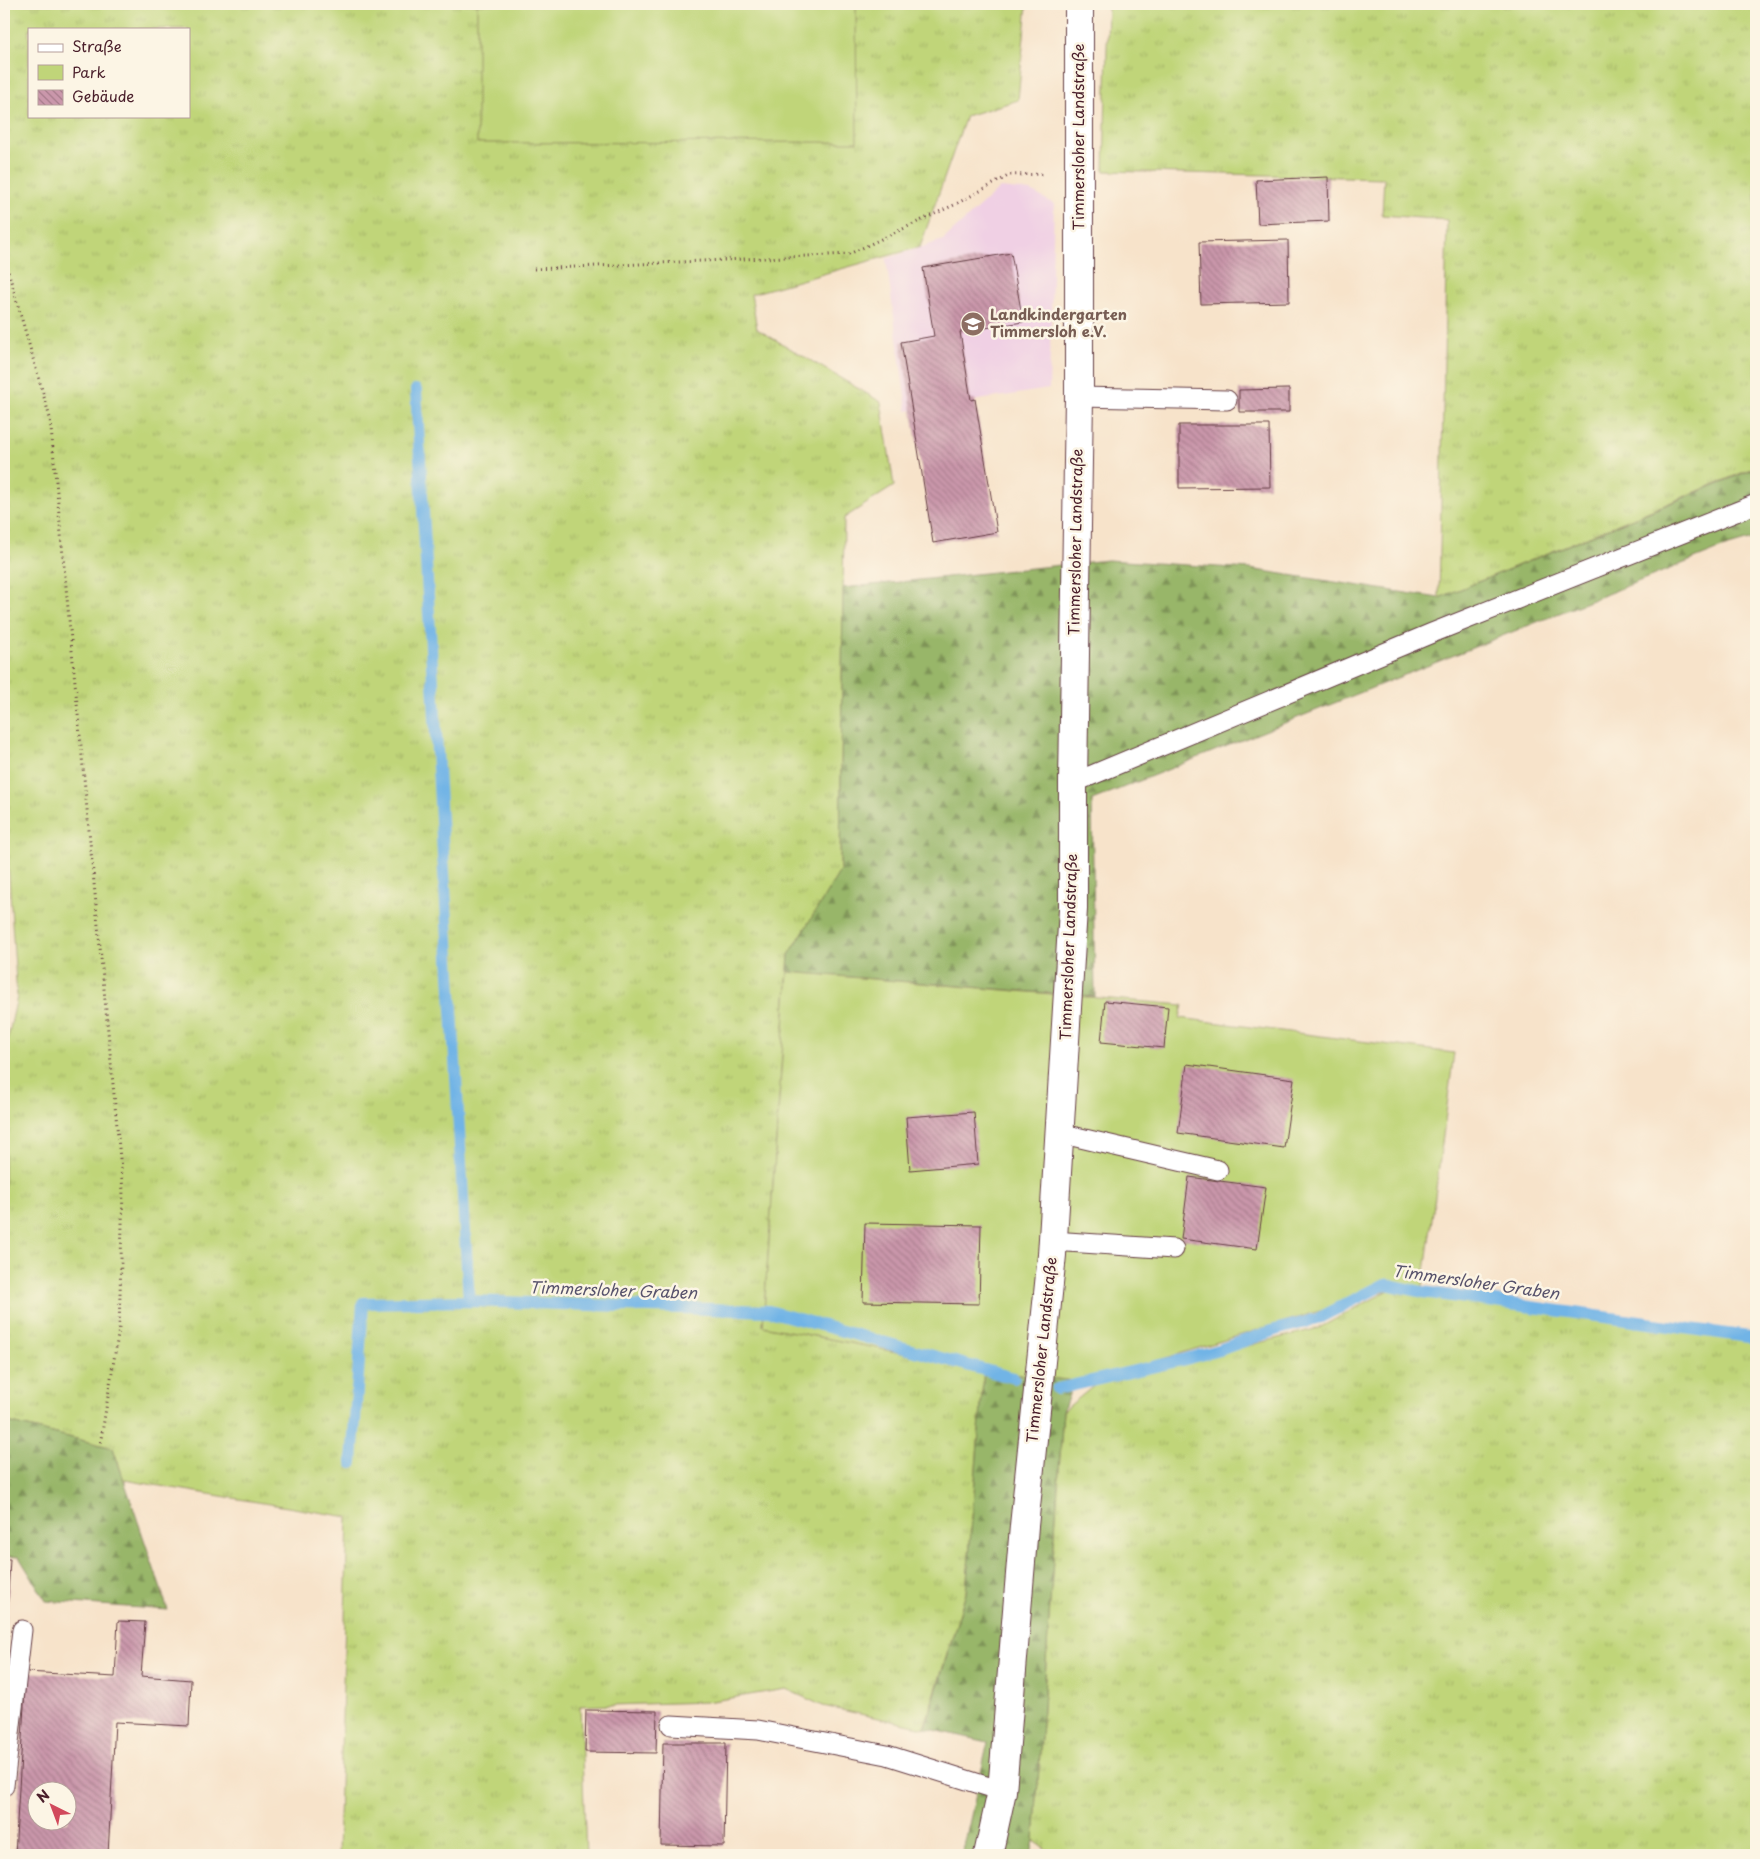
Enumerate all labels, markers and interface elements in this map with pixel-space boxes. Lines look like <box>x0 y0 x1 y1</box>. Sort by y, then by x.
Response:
legend <box>28 28 190 118</box>
text: Straße <box>72 34 122 57</box>
street label: Timmersloher Landstraße <box>1066 44 1089 230</box>
text: Park <box>72 60 106 83</box>
text: Gebäude <box>72 84 134 107</box>
place label: Landkindergarten Timmersloh e.V. <box>990 302 1127 342</box>
school or university icon: Landkindergarten Timmersloh e.V. <box>960 311 986 337</box>
street label: Timmersloher Landstraße <box>1061 448 1088 636</box>
street label: Timmersloher Landstraße <box>1053 853 1082 1041</box>
street label: Timmersloher Landstraße <box>1019 1256 1062 1444</box>
water label: Timmersloher Graben <box>1391 1257 1562 1305</box>
water label: Timmersloher Graben <box>529 1274 698 1304</box>
north arrow <box>28 1782 78 1832</box>
text: N <box>32 1784 54 1807</box>

